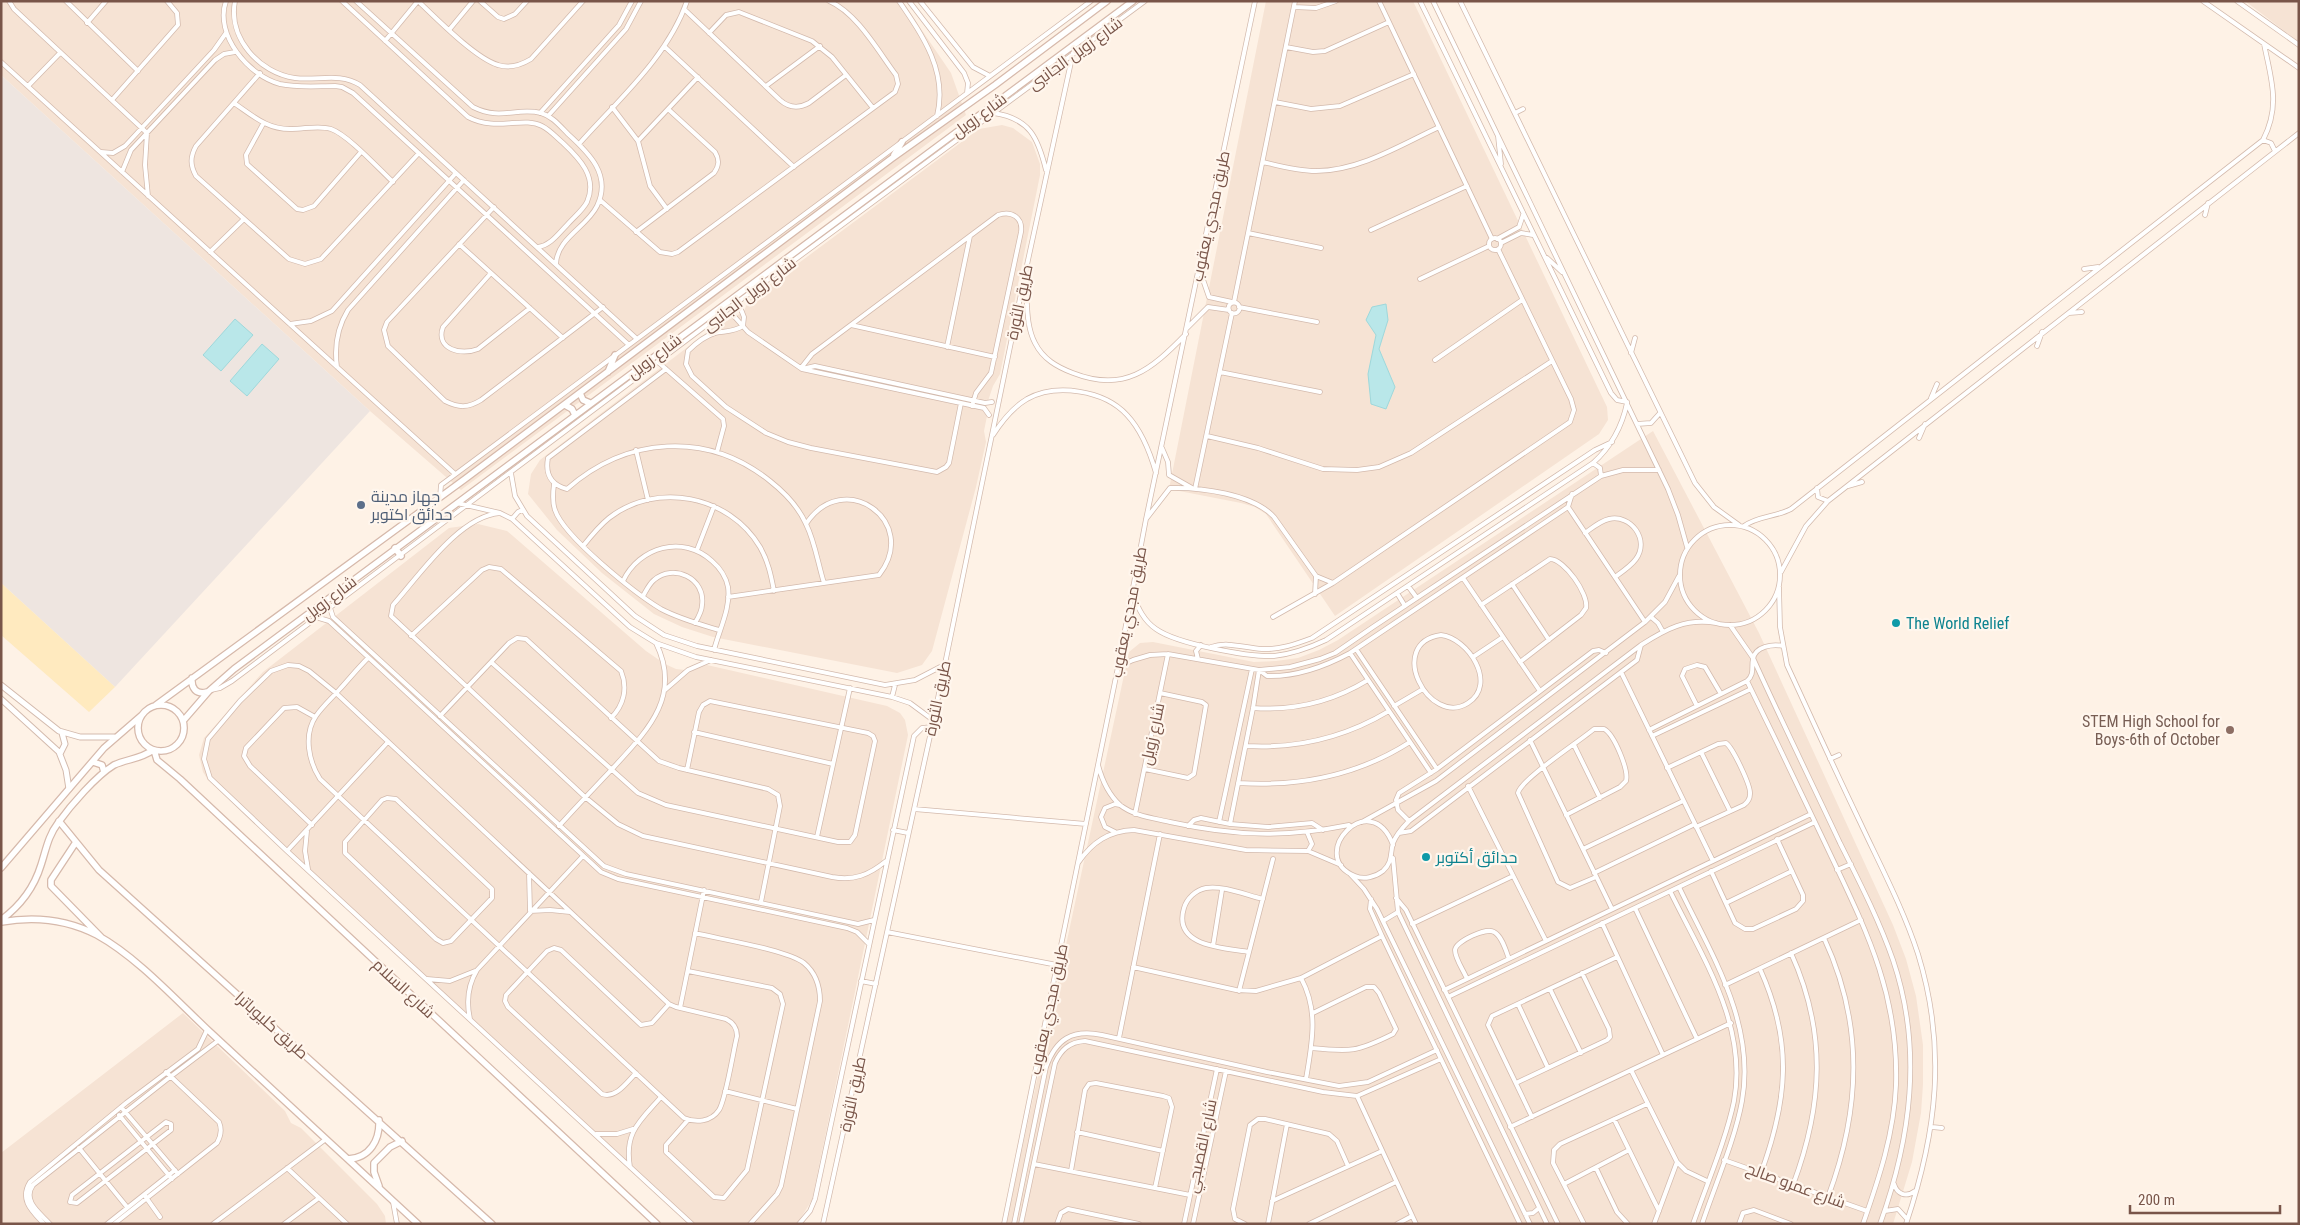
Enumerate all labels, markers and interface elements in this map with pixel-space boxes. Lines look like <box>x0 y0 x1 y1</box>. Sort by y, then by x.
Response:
street label: شارع زويل الجانبى <box>1024 13 1127 96</box>
street label: شارع زويل <box>948 89 1012 143</box>
street label: طريق مجدي يعقوب <box>1187 149 1238 284</box>
street label: شارع زويل الجانبى <box>699 253 801 337</box>
street label: طريق الثورة <box>1002 263 1038 342</box>
street label: شارع زويل <box>623 330 686 385</box>
place label: جهاز مدينة حدائق اكتوبر <box>370 487 452 525</box>
marker: جهاز مدينة حدائق اكتوبر <box>355 499 367 511</box>
street label: طريق مجدي يعقوب <box>1106 545 1154 680</box>
street label: شارع زويل <box>298 572 361 627</box>
place label: The World Relief <box>1906 614 2009 633</box>
marker: The World Relief <box>1890 617 1902 629</box>
street label: طريق الثورة <box>920 659 956 738</box>
street label: شارع زويل <box>1137 701 1170 767</box>
place label: STEM High School for Boys-6th of October <box>2082 712 2220 749</box>
marker: STEM High School for Boys-6th of October <box>2224 724 2236 736</box>
place label: حدائق أكتوبر <box>1435 848 1517 868</box>
marker: حدائق أكتوبر <box>1420 851 1432 863</box>
street label: طريق مجدي يعقوب <box>1025 942 1076 1077</box>
street label: شارع السلام <box>367 955 439 1023</box>
street label: طريق كليوباترا <box>231 988 312 1064</box>
street label: طريق الثورة <box>835 1055 871 1134</box>
street label: شارع القصبجي <box>1182 1097 1225 1196</box>
street label: شارع عمرو صالح <box>1743 1159 1848 1214</box>
scale bar <box>2130 1182 2280 1214</box>
text: 200 m <box>2138 1191 2175 1209</box>

